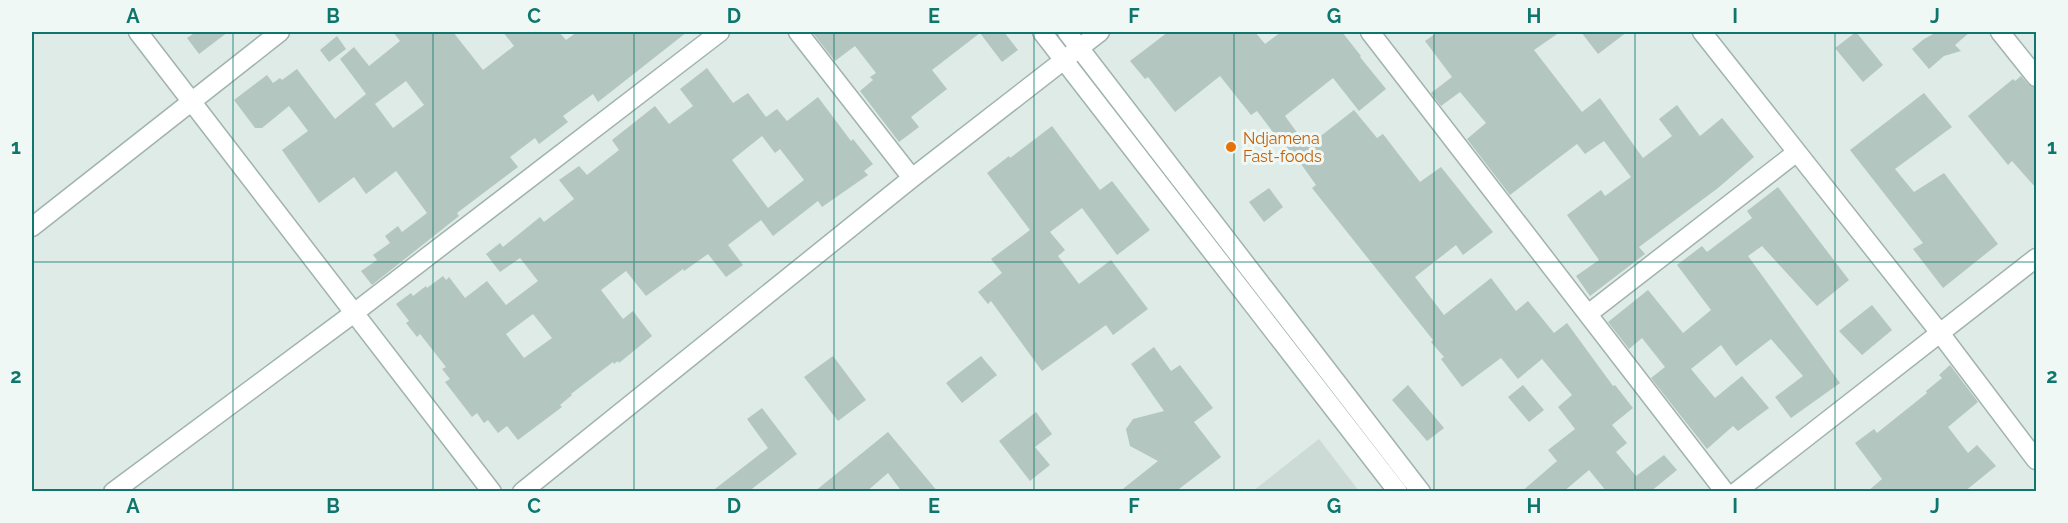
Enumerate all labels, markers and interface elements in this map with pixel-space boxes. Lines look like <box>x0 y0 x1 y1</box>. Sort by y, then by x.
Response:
text: A <box>126 4 140 28</box>
text: B <box>326 4 340 28</box>
text: C <box>527 4 541 28</box>
text: D <box>727 4 741 28</box>
text: E <box>928 4 940 28</box>
text: F <box>1128 4 1140 28</box>
text: G <box>1327 4 1341 28</box>
text: H <box>1527 4 1541 28</box>
text: I <box>1732 4 1738 28</box>
text: J <box>1930 4 1940 28</box>
place label: Ndjamena Fast-foods <box>1243 129 1322 166</box>
text: 1 <box>11 135 21 159</box>
text: 1 <box>2047 135 2057 159</box>
marker: Ndjamena Fast-foods <box>1224 140 1238 154</box>
text: 2 <box>10 364 22 388</box>
text: 2 <box>2046 364 2058 388</box>
text: A <box>126 494 140 518</box>
text: B <box>326 494 340 518</box>
text: C <box>527 494 541 518</box>
text: D <box>727 494 741 518</box>
text: E <box>928 494 940 518</box>
text: F <box>1128 494 1140 518</box>
text: G <box>1327 494 1341 518</box>
text: H <box>1527 494 1541 518</box>
text: I <box>1732 494 1738 518</box>
text: J <box>1930 494 1940 518</box>

